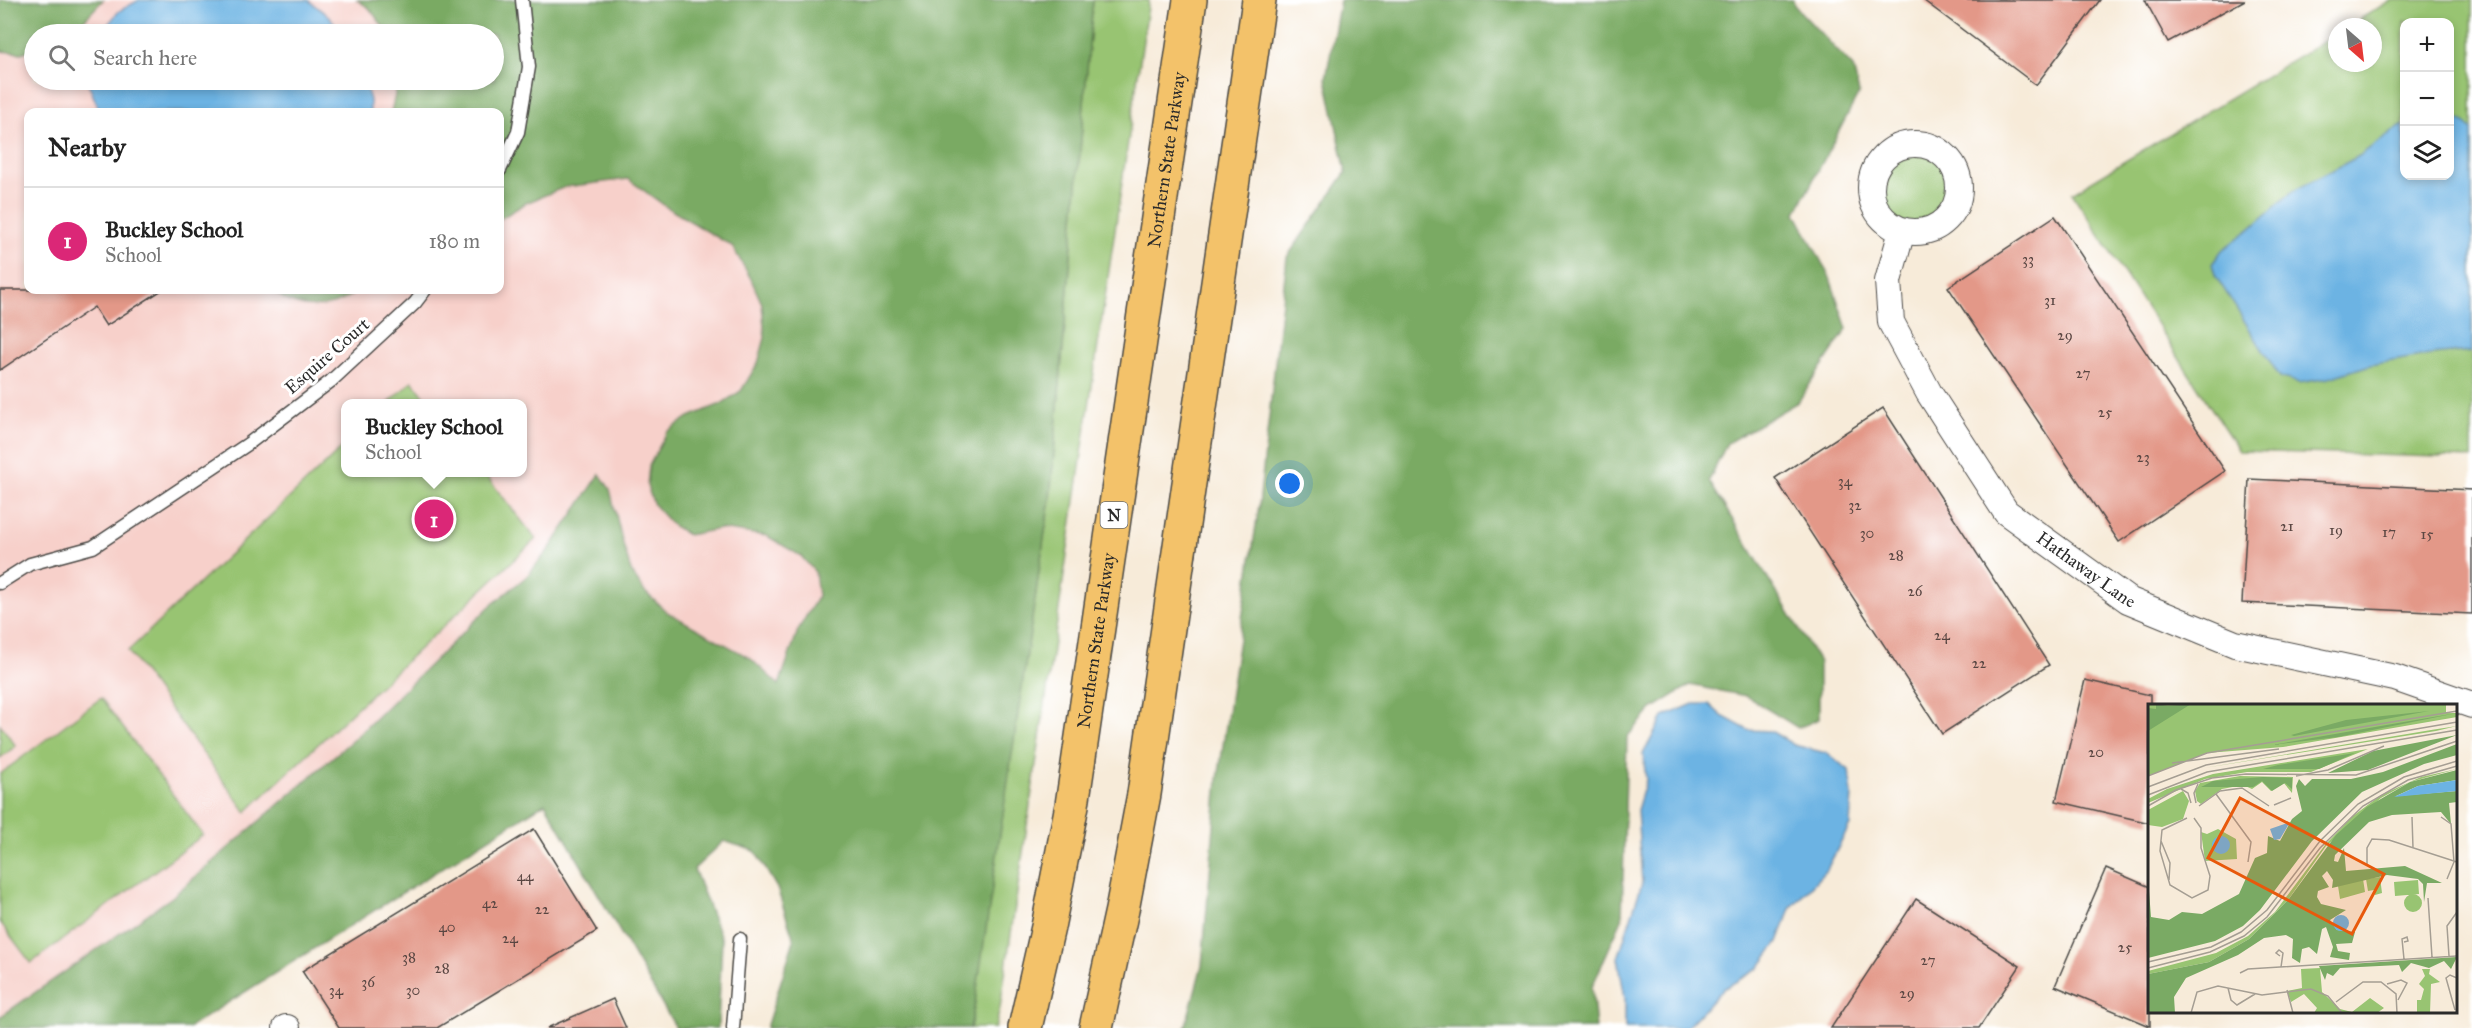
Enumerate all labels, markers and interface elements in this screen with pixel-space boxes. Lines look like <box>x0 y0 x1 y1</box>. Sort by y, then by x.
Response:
north arrow <box>2328 18 2382 72</box>
map controls <box>2400 18 2454 180</box>
button: + <box>2400 18 2454 72</box>
search box <box>24 24 504 90</box>
icon: search <box>45 41 78 74</box>
text: Search here <box>93 44 197 71</box>
street label: Northern State Parkway <box>1143 70 1190 249</box>
button: − <box>2400 72 2454 126</box>
button: layers <box>2400 126 2454 180</box>
text: Nearby <box>48 131 126 163</box>
text: Buckley School <box>105 216 243 243</box>
text: 1 <box>64 229 71 253</box>
text: 180 m <box>429 229 480 253</box>
text: School <box>105 243 162 267</box>
house number: 33 <box>2022 250 2034 268</box>
house number: 31 <box>2044 291 2056 309</box>
street label: Esquire Court <box>280 313 375 399</box>
house number: 29 <box>2057 326 2073 344</box>
house number: 27 <box>2076 364 2091 382</box>
popup <box>341 399 527 477</box>
house number: 25 <box>2098 403 2112 421</box>
text: Buckley School <box>365 413 503 440</box>
text: School <box>365 440 422 464</box>
house number: 23 <box>2136 448 2150 466</box>
your location <box>1275 469 1304 498</box>
house number: 34 <box>1838 472 1853 490</box>
pin: 1 <box>414 496 454 542</box>
house number: 32 <box>1848 496 1862 514</box>
road number: N <box>1100 502 1128 528</box>
house number: 21 <box>2280 517 2294 535</box>
house number: 19 <box>2329 521 2343 539</box>
house number: 17 <box>2382 523 2396 541</box>
house number: 30 <box>1860 524 1874 542</box>
house number: 15 <box>2421 525 2433 543</box>
street label: Hathaway Lane <box>2032 527 2138 613</box>
house number: 28 <box>1888 546 1904 564</box>
street label: Northern State Parkway <box>1072 551 1120 730</box>
house number: 26 <box>1907 582 1924 600</box>
house number: 24 <box>1934 626 1951 644</box>
house number: 22 <box>1972 654 1987 672</box>
inset map <box>2148 704 2457 1013</box>
house number: 20 <box>2088 743 2104 761</box>
house number: 44 <box>517 867 534 885</box>
house number: 42 <box>482 894 498 912</box>
house number: 22 <box>535 900 550 918</box>
house number: 40 <box>438 918 456 936</box>
house number: 24 <box>502 929 519 947</box>
house number: 25 <box>2118 938 2132 956</box>
house number: 38 <box>402 948 416 966</box>
house number: 27 <box>1921 951 1936 969</box>
house number: 28 <box>434 959 450 977</box>
house number: 36 <box>361 973 376 991</box>
house number: 34 <box>329 981 344 999</box>
house number: 30 <box>406 981 420 999</box>
house number: 29 <box>1899 984 1915 1002</box>

